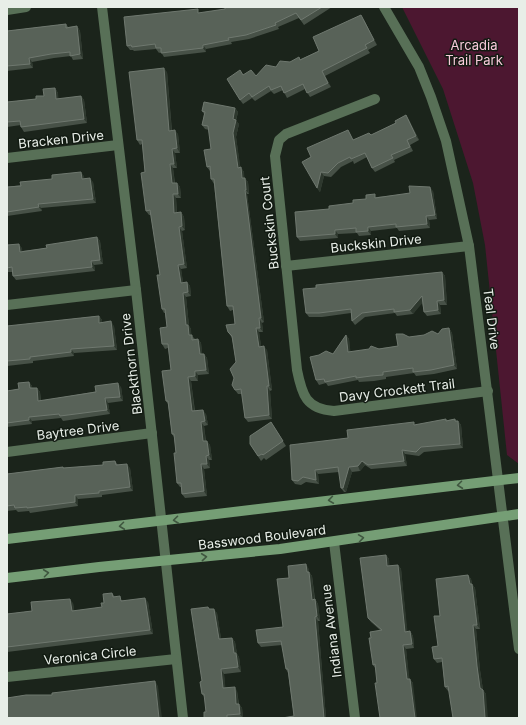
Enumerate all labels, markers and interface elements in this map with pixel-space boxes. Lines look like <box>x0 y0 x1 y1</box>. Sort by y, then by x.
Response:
park label: Arcadia Trail Park <box>445 37 503 68</box>
street label: Bracken Drive <box>17 127 105 151</box>
street label: Buckskin Court <box>256 176 282 270</box>
street label: Buckskin Drive <box>330 230 422 256</box>
street label: Teal Drive <box>480 288 504 350</box>
street label: Blackthorn Drive <box>117 312 145 416</box>
street label: Davy Crockett Trail <box>338 375 456 405</box>
street label: Baytree Drive <box>36 417 120 443</box>
one-way arrow <box>457 480 463 489</box>
one-way arrow <box>328 495 334 504</box>
one-way arrow <box>173 515 179 524</box>
one-way arrow <box>119 521 125 530</box>
street label: Basswood Boulevard <box>197 521 327 553</box>
one-way arrow <box>358 534 364 543</box>
one-way arrow <box>201 552 207 561</box>
one-way arrow <box>43 569 49 578</box>
street label: Indiana Avenue <box>317 583 345 679</box>
street label: Veronica Circle <box>43 642 137 668</box>

